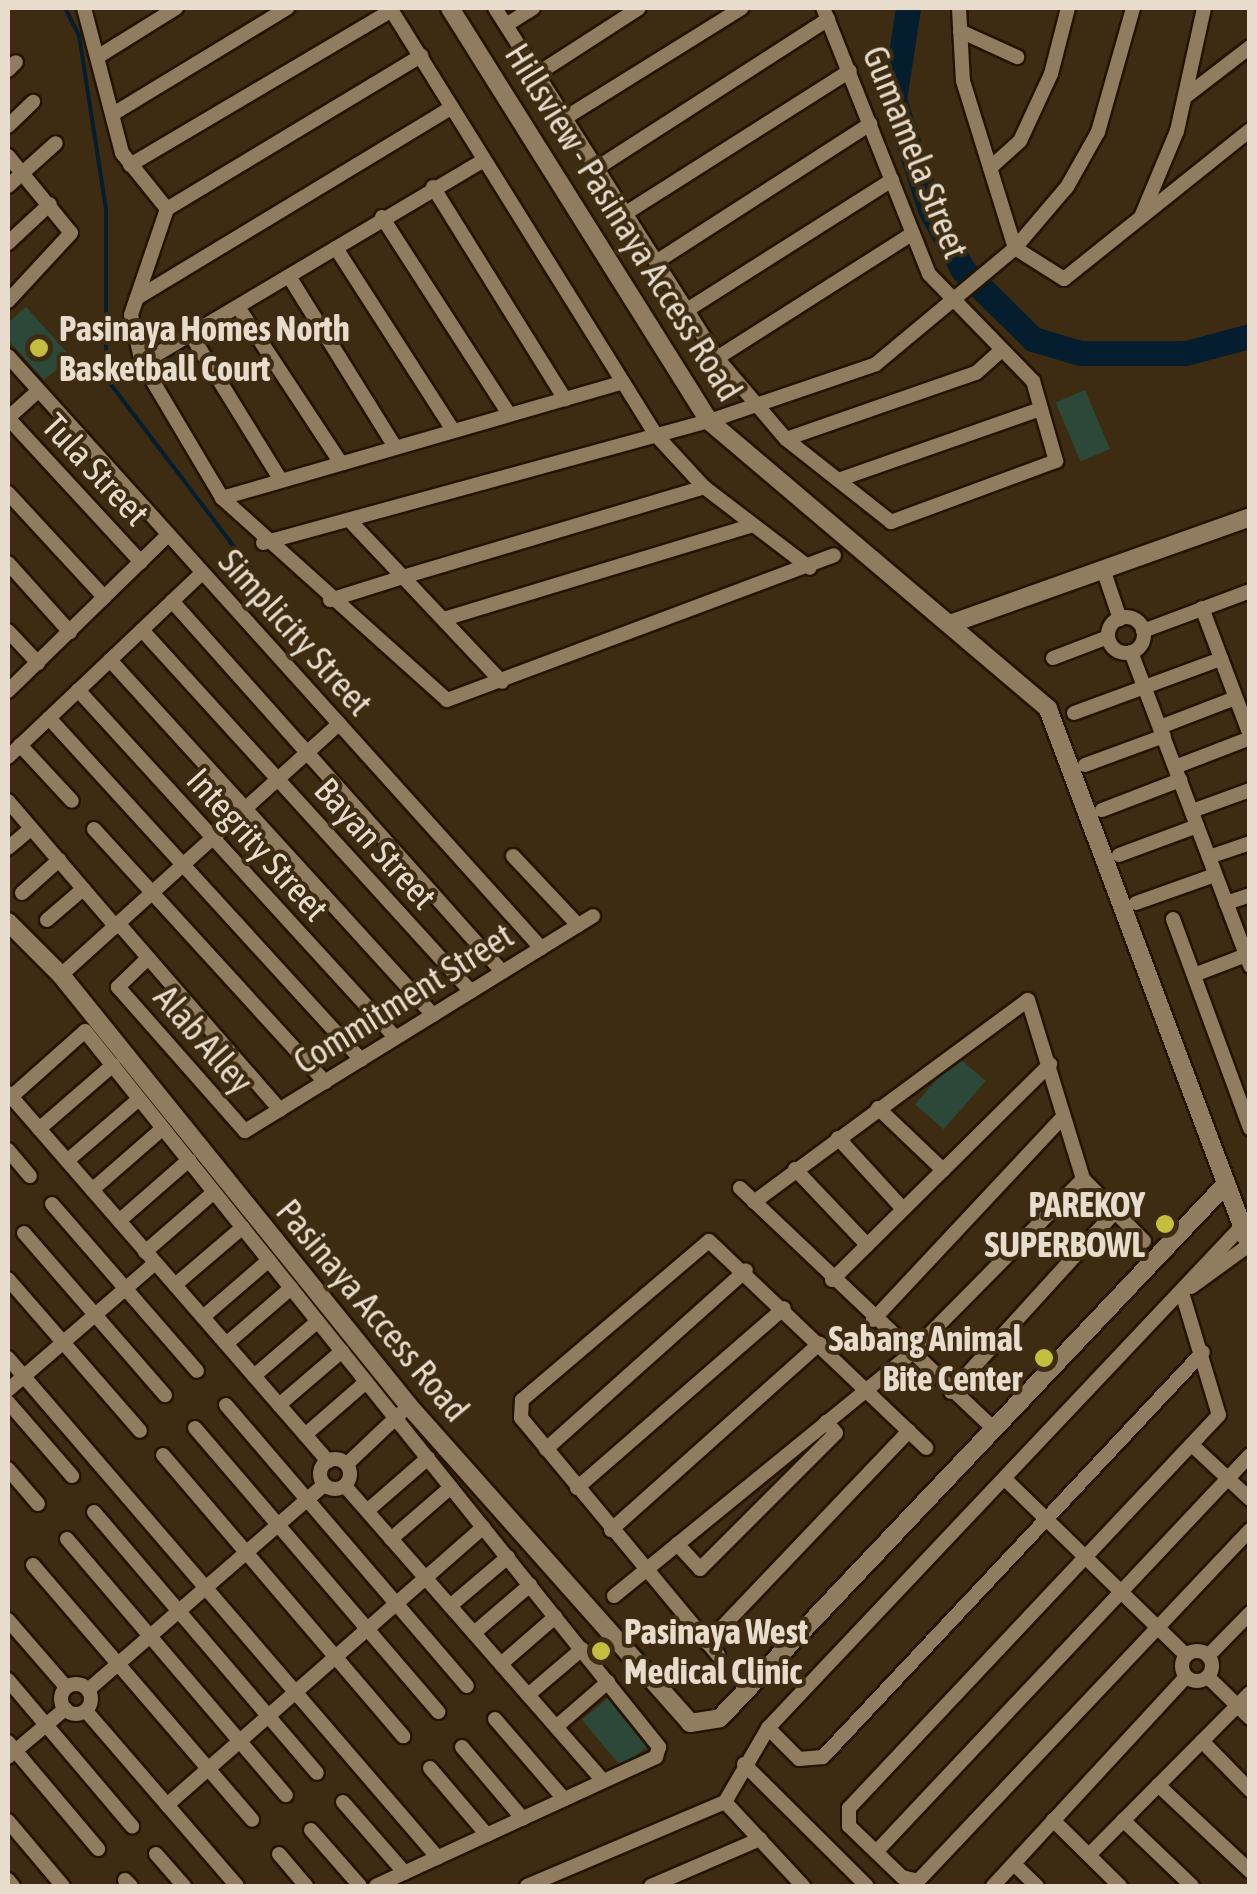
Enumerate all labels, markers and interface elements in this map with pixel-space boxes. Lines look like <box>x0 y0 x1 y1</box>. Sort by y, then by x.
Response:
street label: Hillsview - Pasinaya Access Road <box>497 36 751 408</box>
street label: Gumamela Street <box>854 40 978 264</box>
place label: Pasinaya Homes North Basketball Court <box>59 307 350 389</box>
marker: Pasinaya Homes North Basketball Court <box>28 337 50 359</box>
street label: Tula Street <box>34 404 158 534</box>
street label: Simplicity Street <box>210 540 382 724</box>
street label: Integrity Street <box>178 759 338 929</box>
street label: Bayan Street <box>306 769 446 917</box>
street label: Commitment Street <box>286 914 520 1082</box>
street label: Alab Alley <box>146 976 262 1102</box>
place label: PAREKOY SUPERBOWL <box>984 1183 1145 1265</box>
street label: Pasinaya Access Road <box>268 1190 478 1430</box>
marker: PAREKOY SUPERBOWL <box>1154 1213 1176 1235</box>
place label: Sabang Animal Bite Center <box>828 1317 1022 1399</box>
marker: Sabang Animal Bite Center <box>1031 1345 1057 1371</box>
place label: Pasinaya West Medical Clinic <box>624 1610 808 1692</box>
marker: Pasinaya West Medical Clinic <box>588 1638 614 1664</box>

